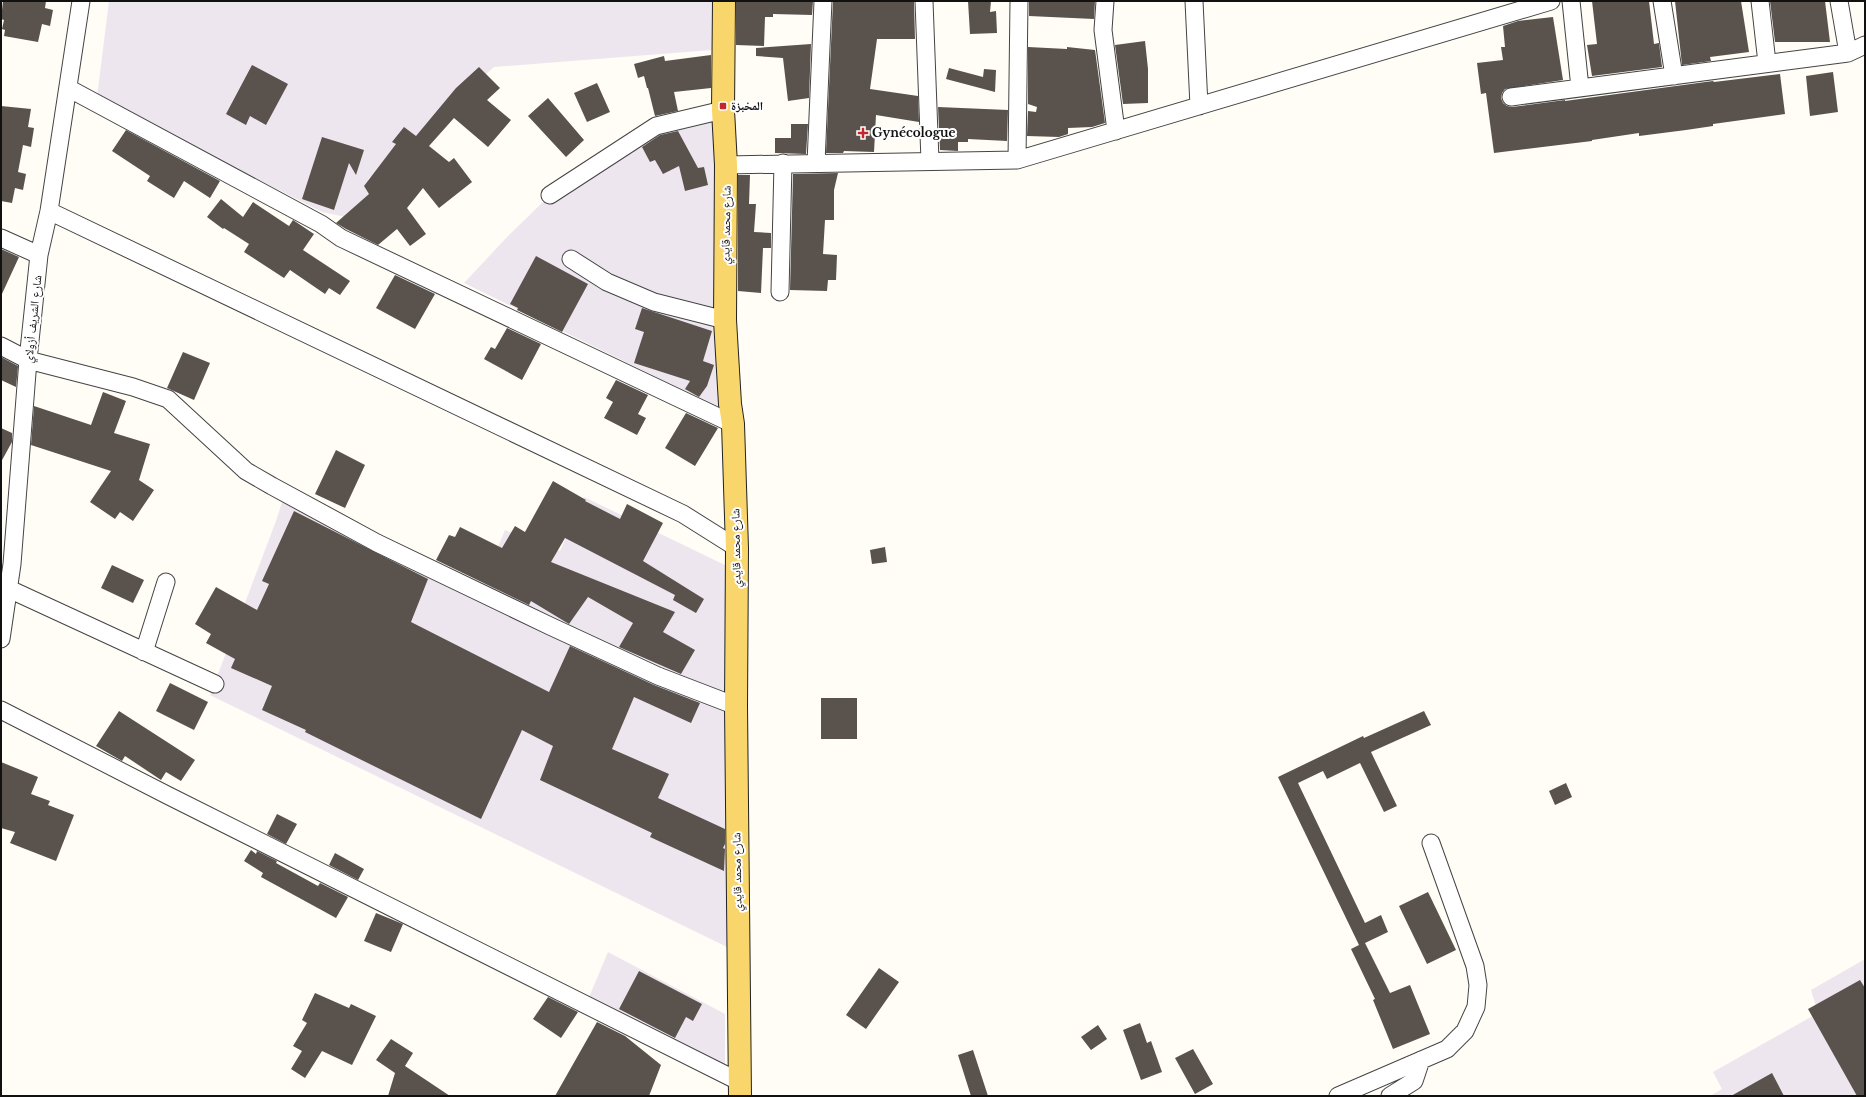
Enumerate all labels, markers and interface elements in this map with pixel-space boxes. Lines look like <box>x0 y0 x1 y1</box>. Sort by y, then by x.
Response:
place label: المخبزة <box>731 98 763 113</box>
marker: المخبزة <box>718 101 728 111</box>
place label: Gynécologue <box>872 125 956 140</box>
marker: Gynécologue <box>857 127 869 139</box>
street label: شارع محمد قايدي <box>717 185 737 265</box>
street label: شارع الشريف أزولاي <box>20 274 48 364</box>
street label: شارع محمد قايدي <box>727 508 747 588</box>
street label: شارع محمد قايدي <box>728 832 748 912</box>

